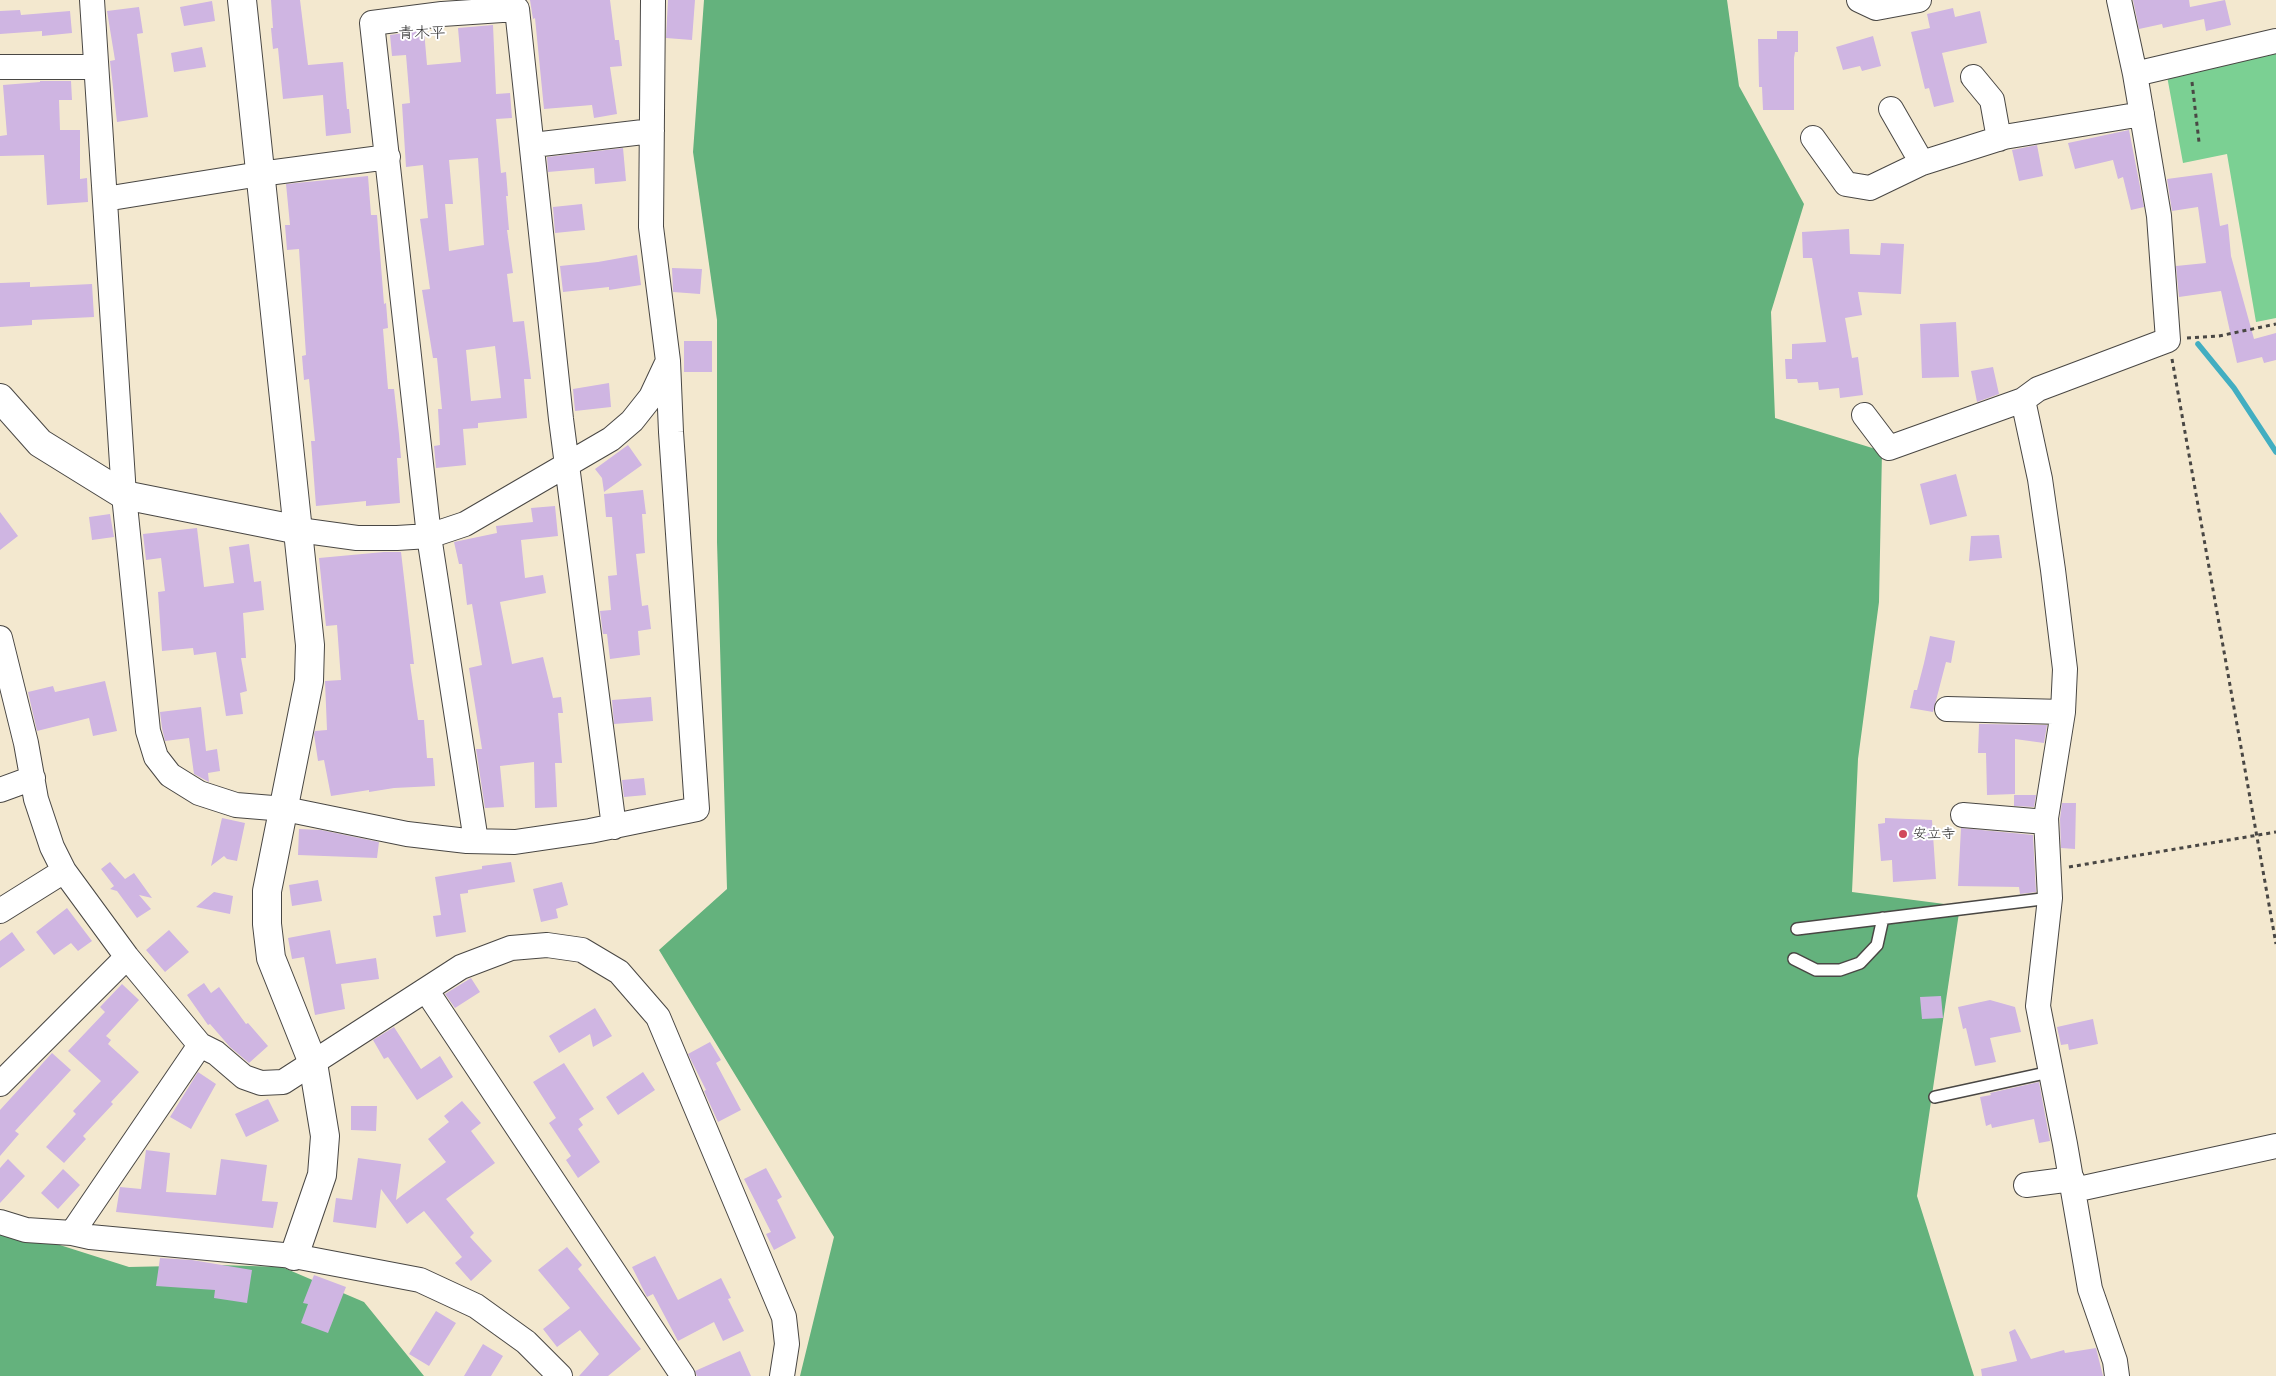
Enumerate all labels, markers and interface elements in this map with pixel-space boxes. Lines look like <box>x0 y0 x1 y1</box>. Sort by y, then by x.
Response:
district label: 青木平 <box>398 23 446 43</box>
place label: 安立寺 <box>1913 826 1955 842</box>
marker: 安立寺 <box>1897 828 1909 840</box>

